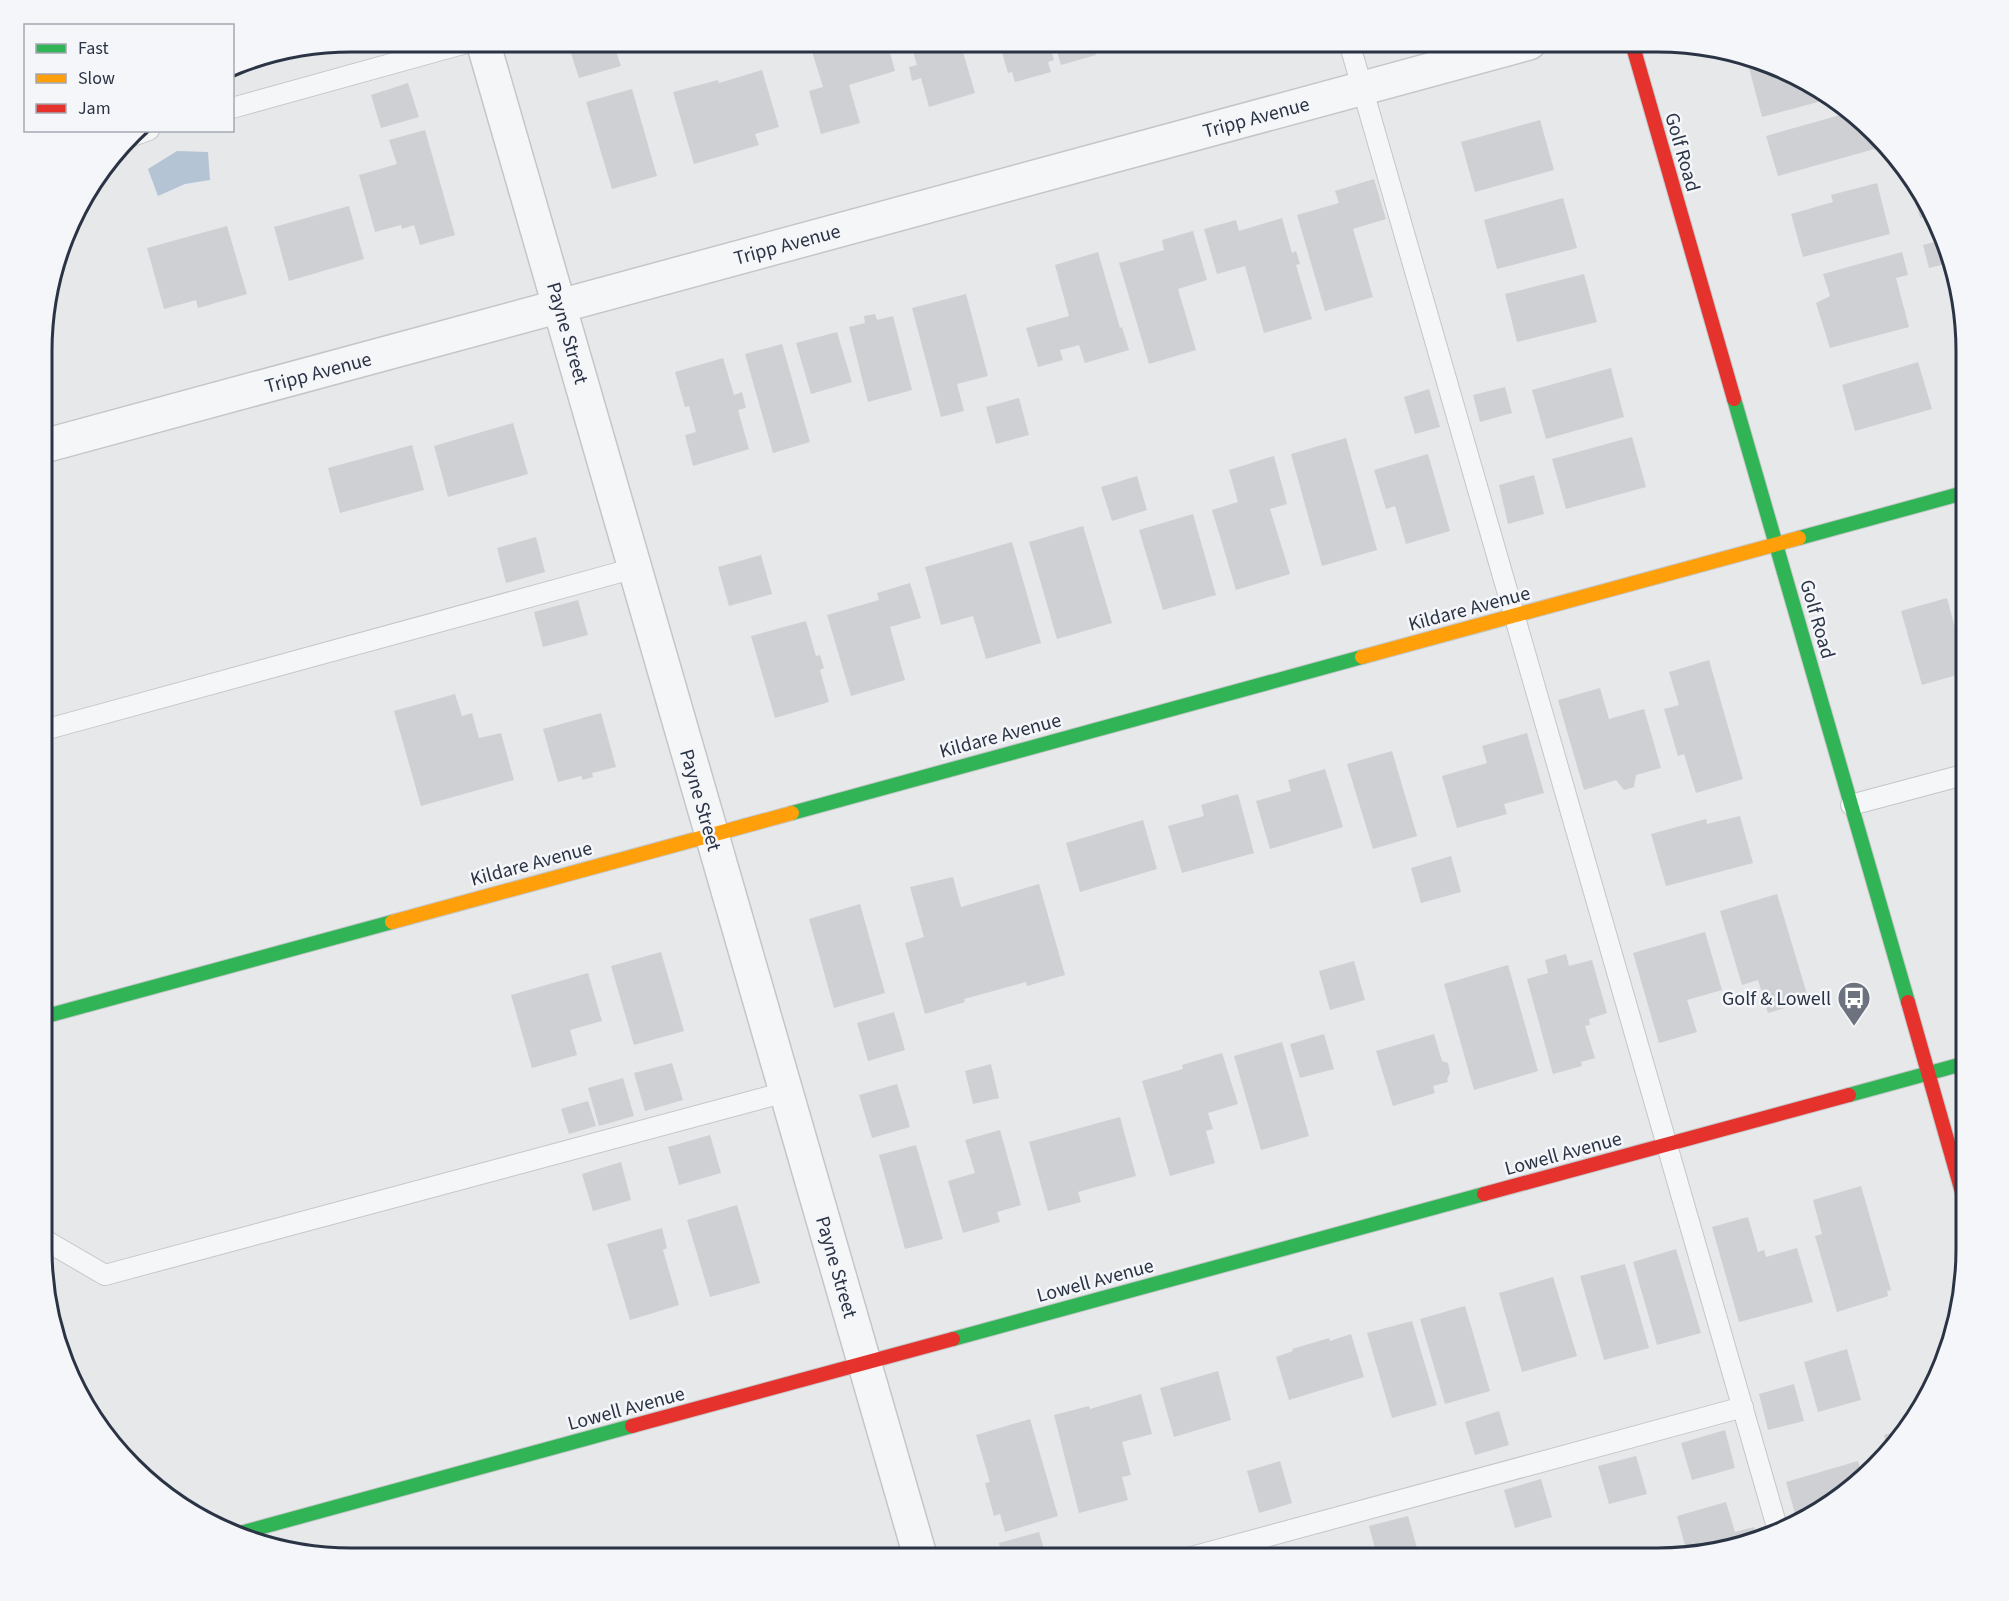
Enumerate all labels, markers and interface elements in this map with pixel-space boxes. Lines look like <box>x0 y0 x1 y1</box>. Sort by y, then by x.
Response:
legend <box>24 24 234 132</box>
text: Fast <box>78 36 109 61</box>
text: Slow <box>78 66 115 91</box>
street label: Tripp Avenue <box>1200 90 1313 146</box>
text: Jam <box>78 96 111 121</box>
street label: Golf Road <box>1657 109 1707 195</box>
street label: Tripp Avenue <box>731 217 844 273</box>
street label: Payne Street <box>539 279 595 388</box>
street label: Tripp Avenue <box>262 345 375 401</box>
street label: Golf Road <box>1792 576 1842 662</box>
street label: Kildare Avenue <box>1405 579 1533 639</box>
street label: Kildare Avenue <box>936 706 1064 766</box>
street label: Payne Street <box>672 746 728 855</box>
street label: Kildare Avenue <box>467 834 595 894</box>
bus stop icon: Golf & Lowell <box>1836 980 1872 1027</box>
place label: Golf & Lowell <box>1722 985 1831 1013</box>
street label: Lowell Avenue <box>1502 1125 1625 1183</box>
street label: Payne Street <box>808 1213 864 1322</box>
street label: Lowell Avenue <box>1034 1252 1157 1310</box>
street label: Lowell Avenue <box>565 1380 688 1438</box>

